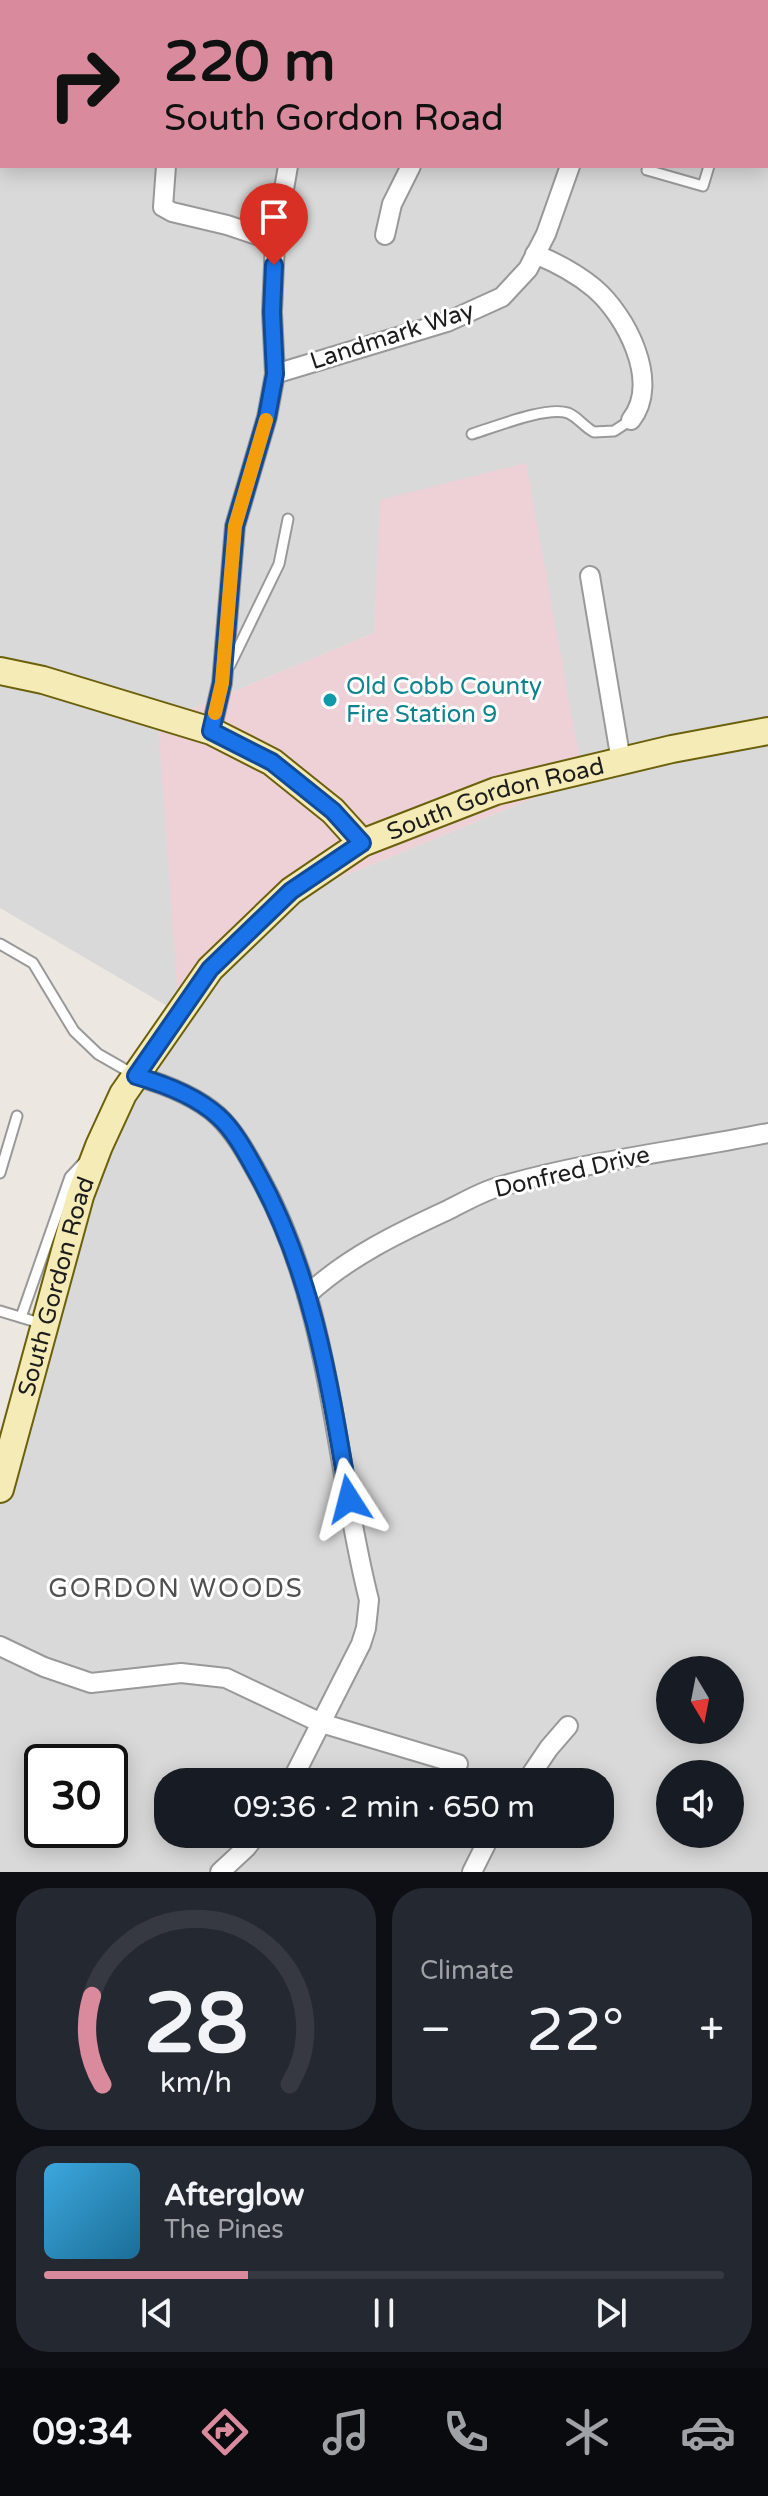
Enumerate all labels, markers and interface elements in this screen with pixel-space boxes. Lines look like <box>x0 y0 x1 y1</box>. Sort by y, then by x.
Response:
text: 220 m <box>164 29 335 96</box>
icon: right <box>32 32 136 136</box>
text: South Gordon Road <box>164 97 504 140</box>
pin <box>240 183 308 265</box>
icon: arrive <box>252 195 296 239</box>
street label: Landmark Way <box>306 296 478 376</box>
place label: Old Cobb County Fire Station 9 <box>346 672 542 729</box>
marker: Old Cobb County Fire Station 9 <box>321 691 339 709</box>
street label: South Gordon Road <box>383 751 607 846</box>
street label: Donfred Drive <box>491 1140 653 1204</box>
street label: South Gordon Road <box>11 1173 101 1400</box>
position arrow <box>307 1457 391 1541</box>
district label: GORDON WOODS <box>48 1573 304 1604</box>
north arrow <box>656 1656 744 1744</box>
map controls <box>656 1656 744 1848</box>
speed limit sign: 30 <box>24 1744 128 1848</box>
button: sound <box>656 1760 744 1848</box>
text: 09:36 · 2 min · 650 m <box>233 1789 535 1826</box>
text: Climate <box>420 1955 514 1986</box>
text: 28 <box>144 1975 248 2075</box>
text: 22° <box>526 1995 624 2067</box>
text: − <box>420 2004 451 2057</box>
text: + <box>699 2004 724 2057</box>
text: km/h <box>160 2066 232 2100</box>
text: Afterglow <box>164 2177 304 2214</box>
text: The Pines <box>164 2214 284 2245</box>
icon: previous <box>135 2291 179 2335</box>
icon: pause <box>362 2291 406 2335</box>
icon: next <box>589 2291 633 2335</box>
icon: directions <box>197 2404 253 2460</box>
icon: music <box>318 2404 374 2460</box>
icon: phone <box>438 2404 494 2460</box>
icon: climate <box>559 2404 615 2460</box>
icon: car <box>680 2404 736 2460</box>
text: 09:34 <box>32 2411 132 2454</box>

